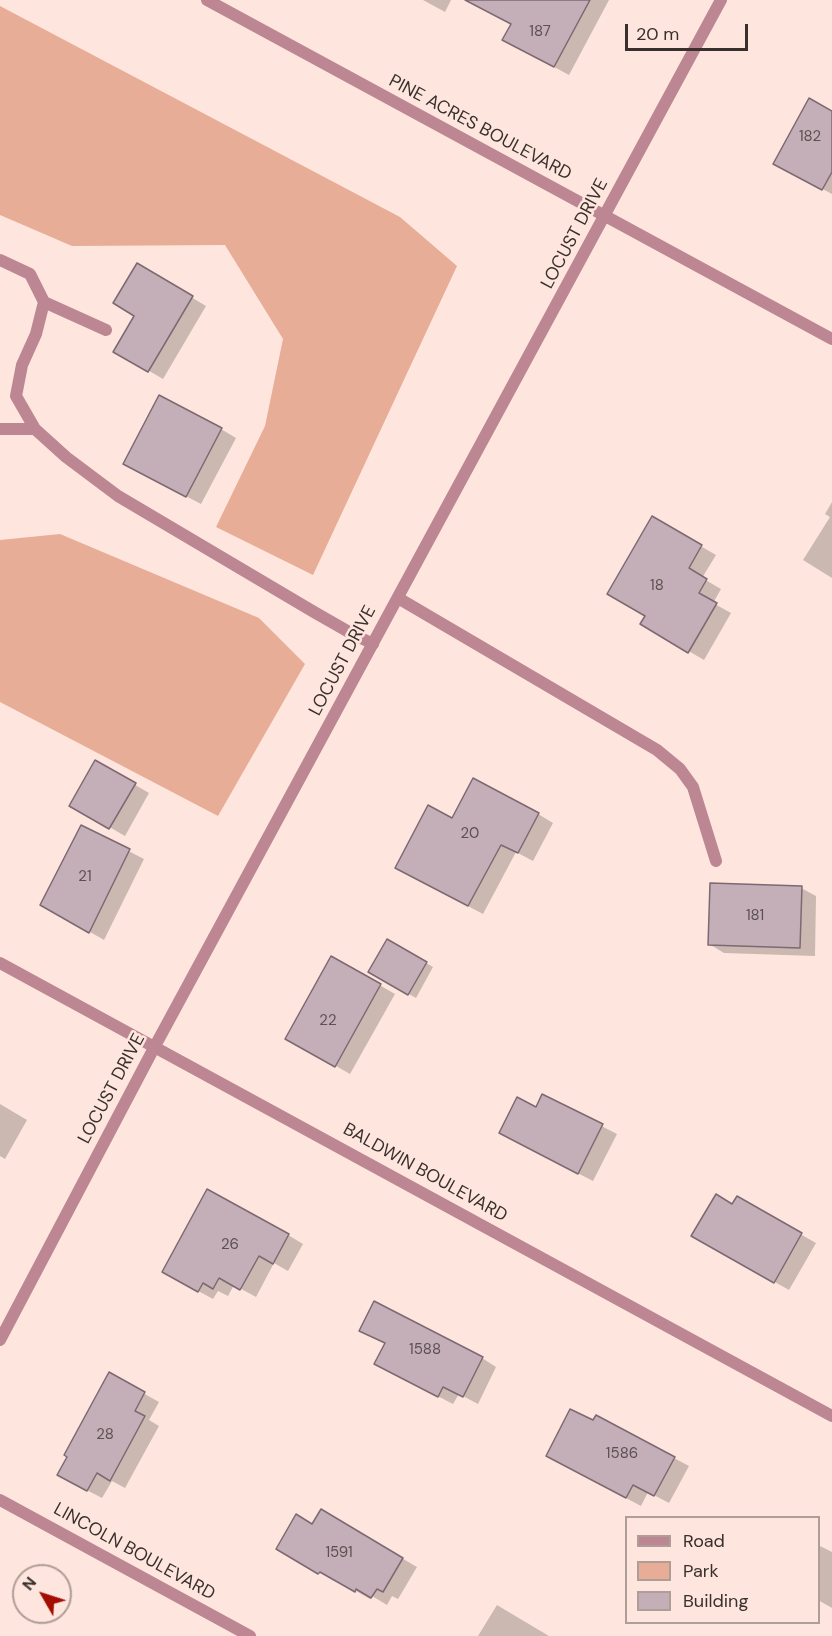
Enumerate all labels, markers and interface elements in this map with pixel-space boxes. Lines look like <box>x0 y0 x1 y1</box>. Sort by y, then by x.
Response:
scale bar <box>628 12 751 50</box>
text: 20 m <box>636 22 679 46</box>
house number: 187 <box>529 23 551 41</box>
street label: PINE ACRES BOULEVARD <box>385 71 575 185</box>
house number: 182 <box>799 128 821 146</box>
street label: LOCUST DRIVE <box>537 175 613 293</box>
house number: 18 <box>650 577 664 595</box>
street label: LOCUST DRIVE <box>305 602 381 720</box>
house number: 20 <box>461 825 479 843</box>
house number: 21 <box>78 868 92 886</box>
house number: 181 <box>746 907 764 925</box>
house number: 22 <box>319 1012 337 1030</box>
street label: LOCUST DRIVE <box>74 1030 150 1148</box>
street label: BALDWIN BOULEVARD <box>339 1119 511 1227</box>
house number: 26 <box>221 1236 239 1254</box>
house number: 1588 <box>409 1341 441 1359</box>
house number: 28 <box>96 1426 114 1444</box>
house number: 1586 <box>606 1445 638 1463</box>
street label: LINCOLN BOULEVARD <box>50 1499 218 1605</box>
legend <box>625 1516 820 1624</box>
text: Road <box>683 1529 725 1553</box>
house number: 1591 <box>325 1544 353 1562</box>
text: Park <box>683 1559 719 1583</box>
north arrow <box>12 1564 72 1624</box>
text: N <box>17 1572 41 1595</box>
text: Building <box>683 1589 748 1613</box>

